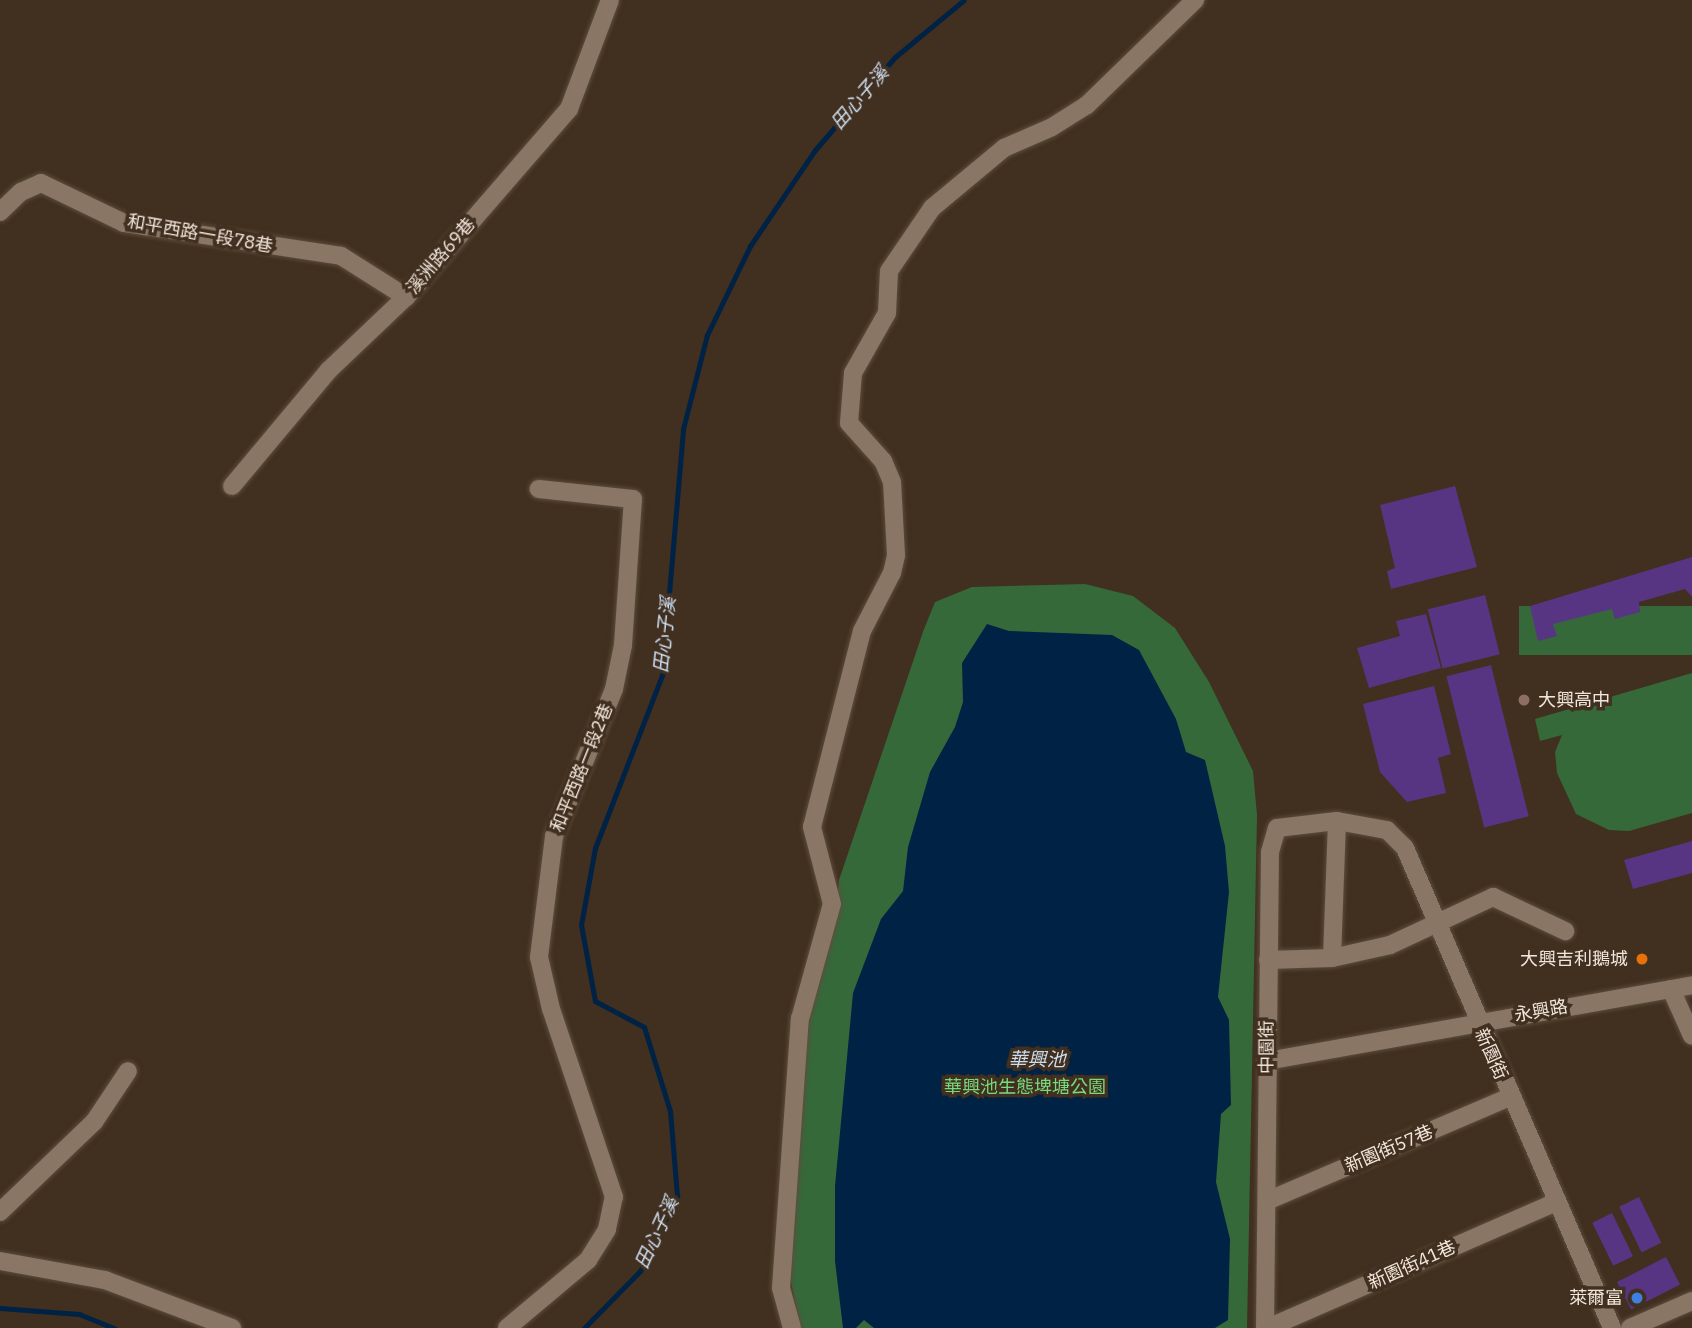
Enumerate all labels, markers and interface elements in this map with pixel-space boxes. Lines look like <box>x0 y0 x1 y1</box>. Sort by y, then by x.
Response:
water label: 田心子溪 <box>826 62 894 134</box>
street label: 和平西路一段78巷 <box>125 211 275 257</box>
street label: 溪洲路69巷 <box>402 214 480 298</box>
water label: 田心子溪 <box>650 596 680 674</box>
place label: 大興高中 <box>1538 689 1610 711</box>
marker: 大興高中 <box>1516 692 1532 708</box>
street label: 和平西路一段2巷 <box>546 701 618 835</box>
place label: 大興吉利鵝城 <box>1520 948 1628 970</box>
marker: 大興吉利鵝城 <box>1634 951 1650 967</box>
street label: 永興路 <box>1513 996 1569 1026</box>
street label: 中園街 <box>1256 1020 1278 1074</box>
street label: 新園街 <box>1470 1025 1512 1083</box>
water label: 華興池 <box>1009 1049 1065 1071</box>
park label: 華興池生態埤塘公園 <box>944 1076 1106 1098</box>
street label: 新園街57巷 <box>1342 1121 1436 1177</box>
water label: 田心子溪 <box>631 1194 683 1272</box>
street label: 新園街41巷 <box>1365 1236 1459 1294</box>
place label: 萊爾富 <box>1569 1287 1623 1309</box>
marker: 萊爾富 <box>1629 1290 1645 1306</box>

